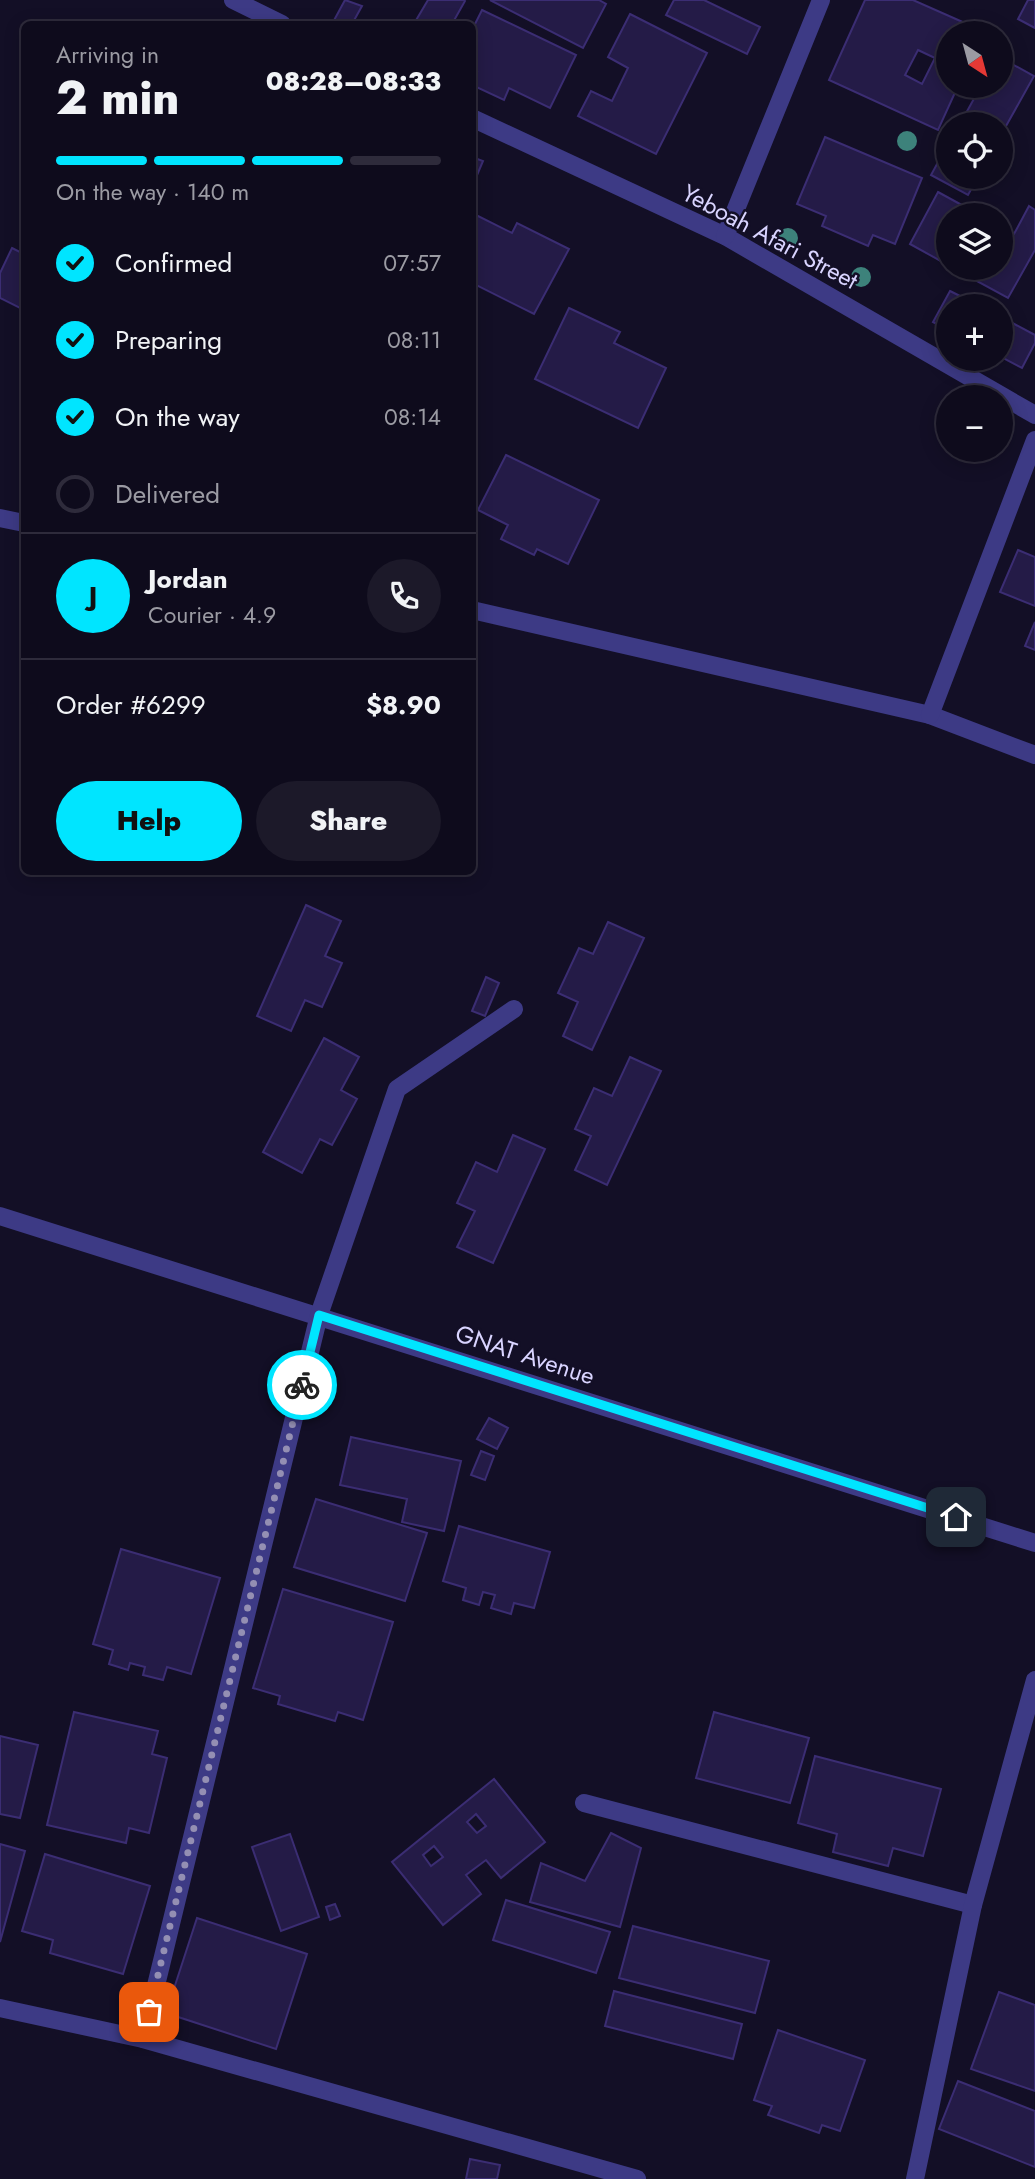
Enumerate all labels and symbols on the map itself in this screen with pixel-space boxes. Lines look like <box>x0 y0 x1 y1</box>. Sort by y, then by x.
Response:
north arrow <box>936 21 1013 98</box>
street label: Yeboah Afari Street <box>676 175 865 298</box>
street label: GNAT Avenue <box>451 1316 599 1393</box>
courier <box>267 1350 337 1420</box>
pin <box>926 1487 986 1547</box>
pin <box>119 1982 179 2042</box>

